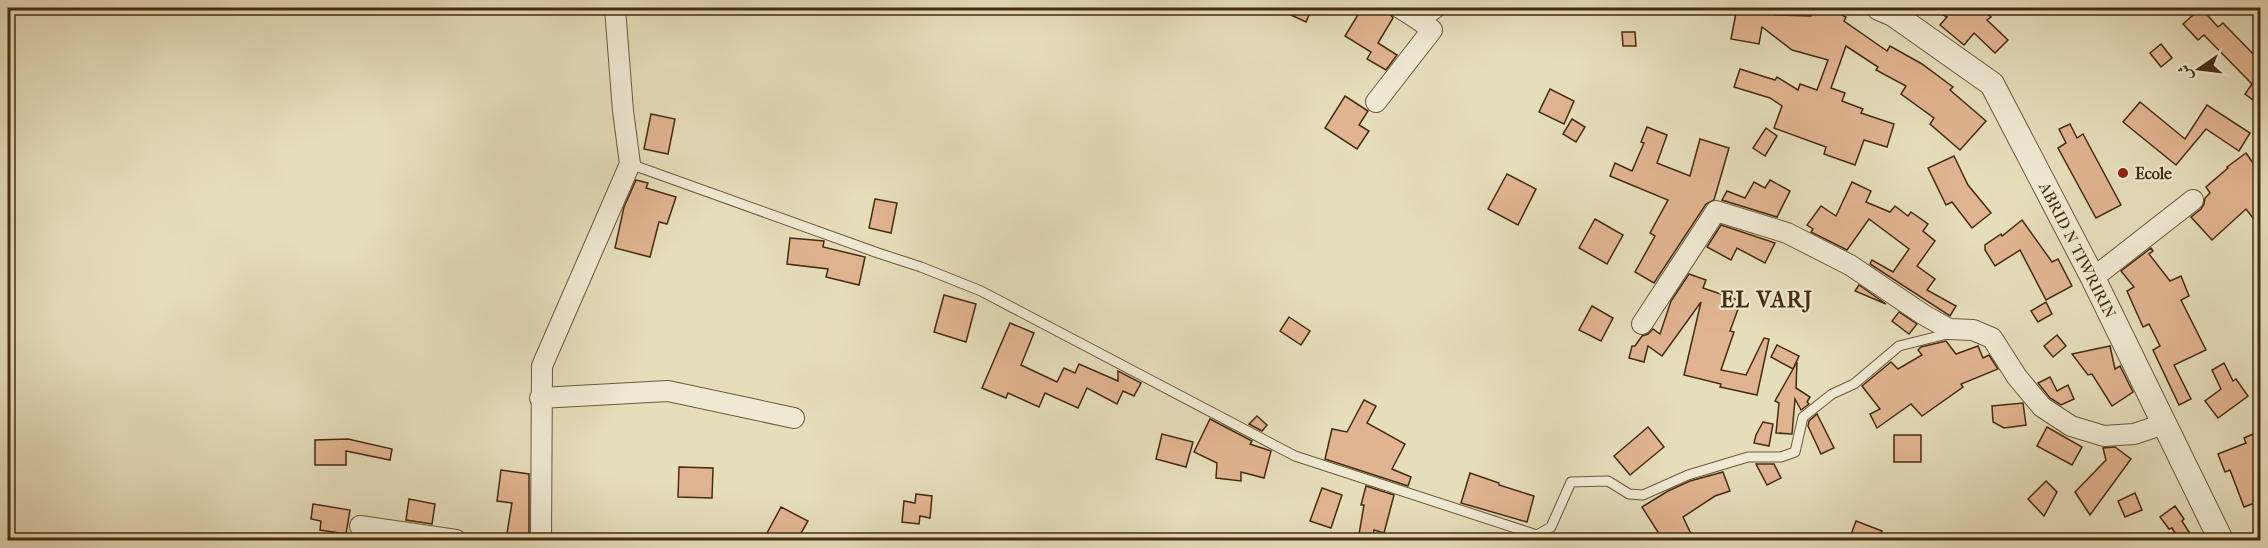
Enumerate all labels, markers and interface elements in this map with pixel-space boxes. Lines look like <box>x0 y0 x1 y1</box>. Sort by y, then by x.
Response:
north arrow <box>2169 39 2229 99</box>
text: ش <box>2174 63 2196 83</box>
place label: Ecole <box>2135 164 2172 183</box>
marker: Ecole <box>2116 166 2130 180</box>
street label: ABRID N TIWRIRIN <box>2035 178 2120 321</box>
district label: EL VARJ <box>1721 287 1813 313</box>

